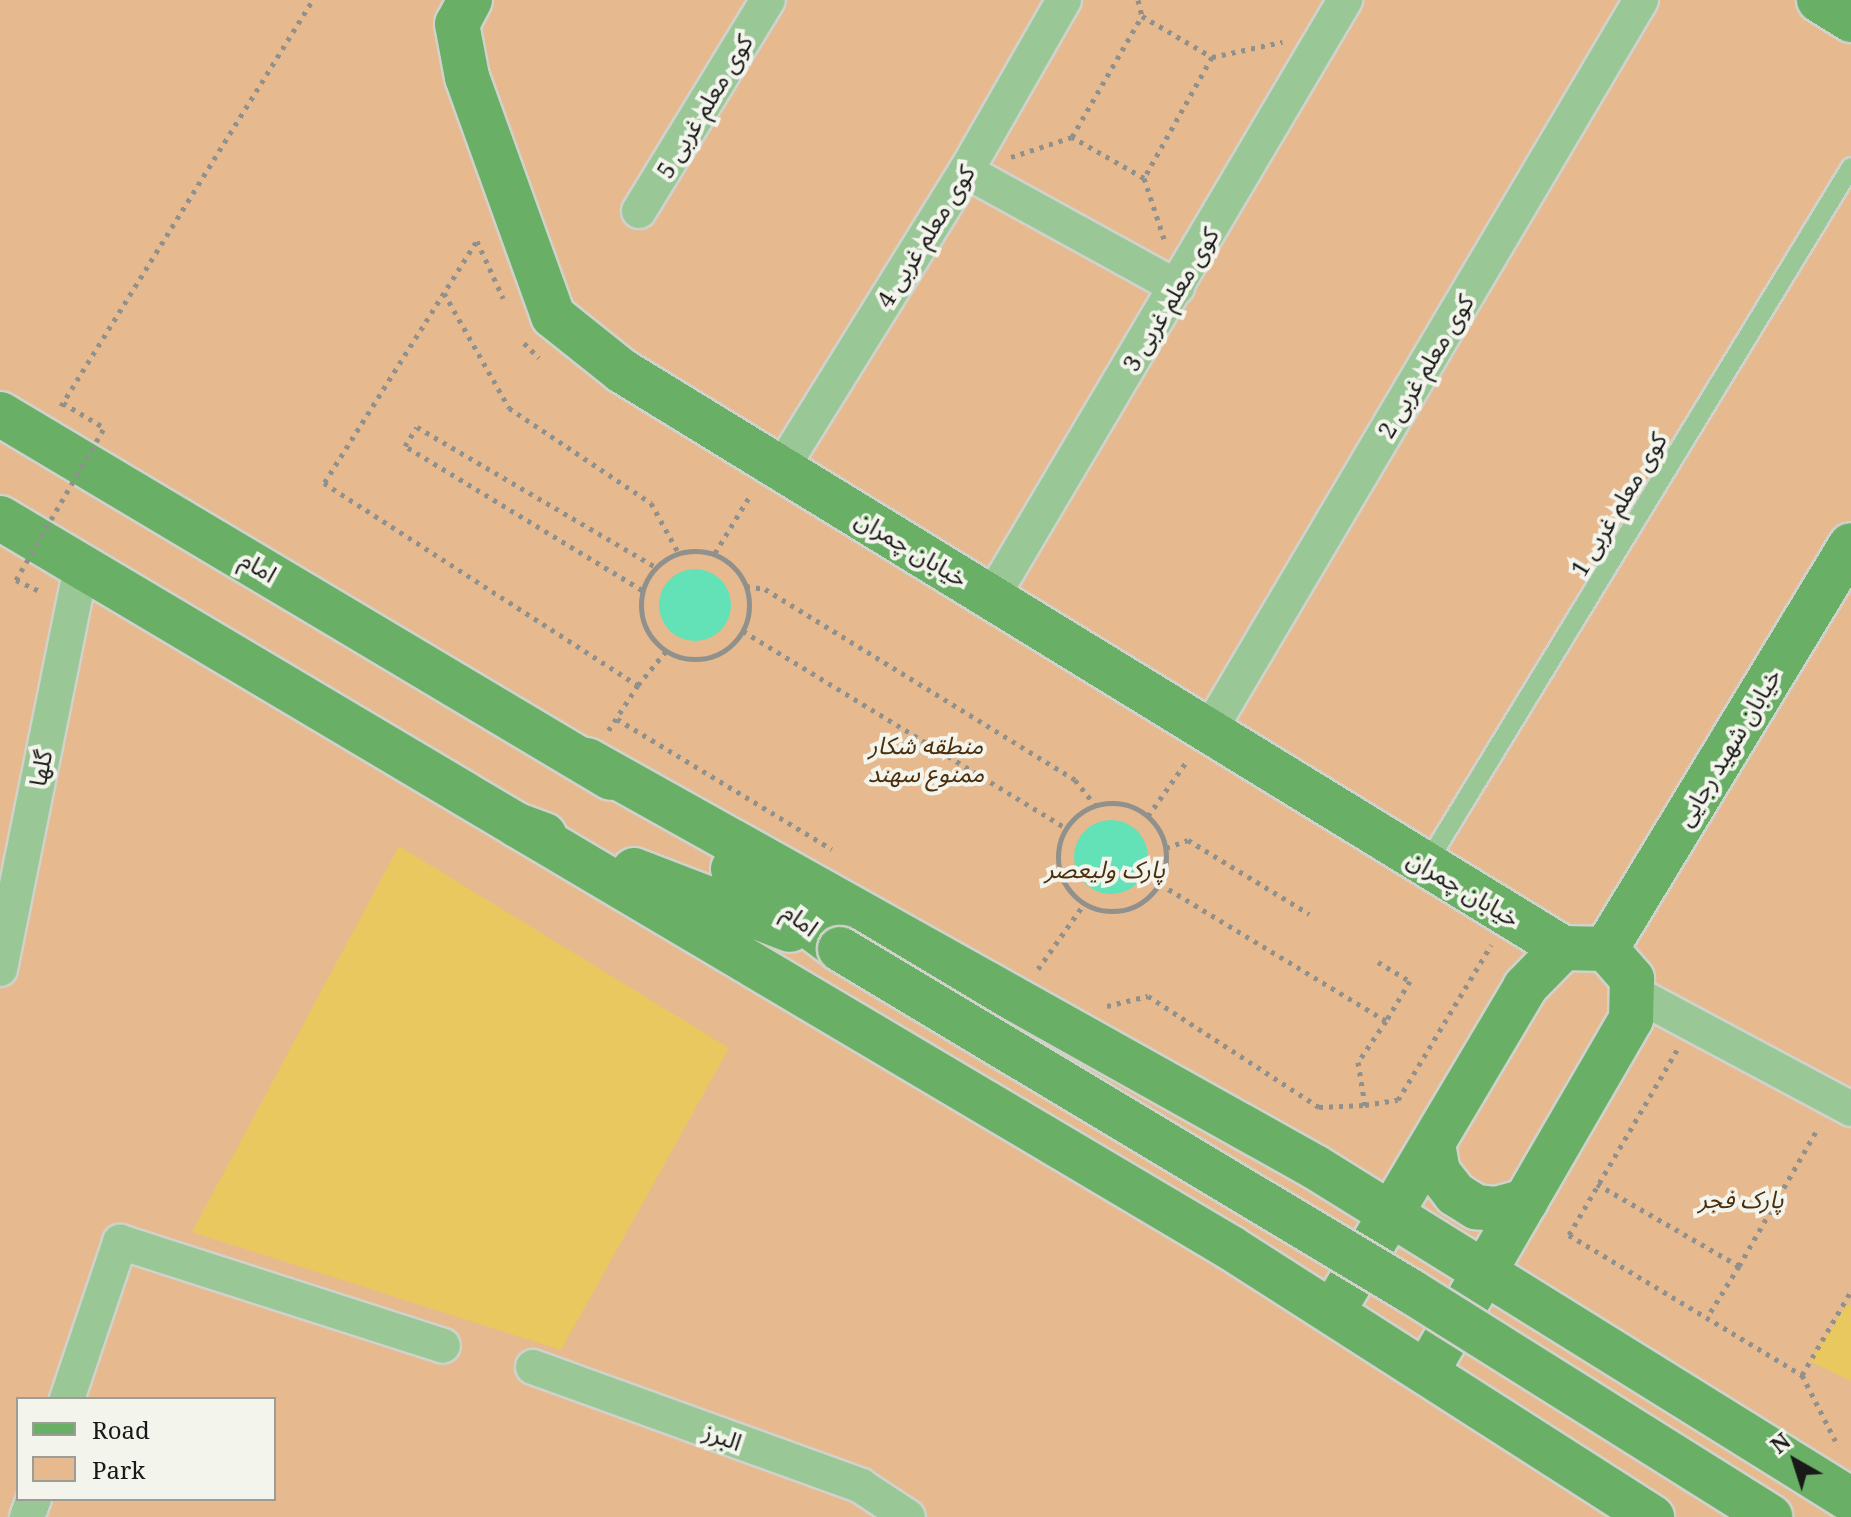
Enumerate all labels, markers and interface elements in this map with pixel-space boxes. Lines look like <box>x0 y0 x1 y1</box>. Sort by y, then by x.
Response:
street label: کوی معلم غربی 5 <box>650 29 758 183</box>
street label: کوی معلم غربی 4 <box>870 160 980 312</box>
street label: کوی معلم غربی 3 <box>1116 222 1224 376</box>
street label: کوی معلم غربی 2 <box>1371 289 1479 443</box>
street label: کوی معلم غربی 1 <box>1564 427 1672 581</box>
street label: خیابان چمران <box>851 503 973 593</box>
street label: امام <box>236 544 282 588</box>
street label: خیابان شهید رجایی <box>1670 663 1786 831</box>
park label: منطقه شکار ممنوع سهند <box>868 731 984 787</box>
street label: گلها <box>22 747 58 789</box>
street label: خیابان چمران <box>1403 843 1525 933</box>
park label: پارک ولیعصر <box>1045 855 1165 883</box>
street label: امام <box>778 896 824 942</box>
park label: پارک فجر <box>1699 1185 1783 1213</box>
legend <box>16 1397 276 1501</box>
text: Road <box>92 1413 150 1446</box>
street label: البرز <box>700 1416 746 1456</box>
north arrow <box>1755 1421 1835 1501</box>
text: N <box>1764 1425 1796 1459</box>
text: Park <box>92 1453 145 1486</box>

